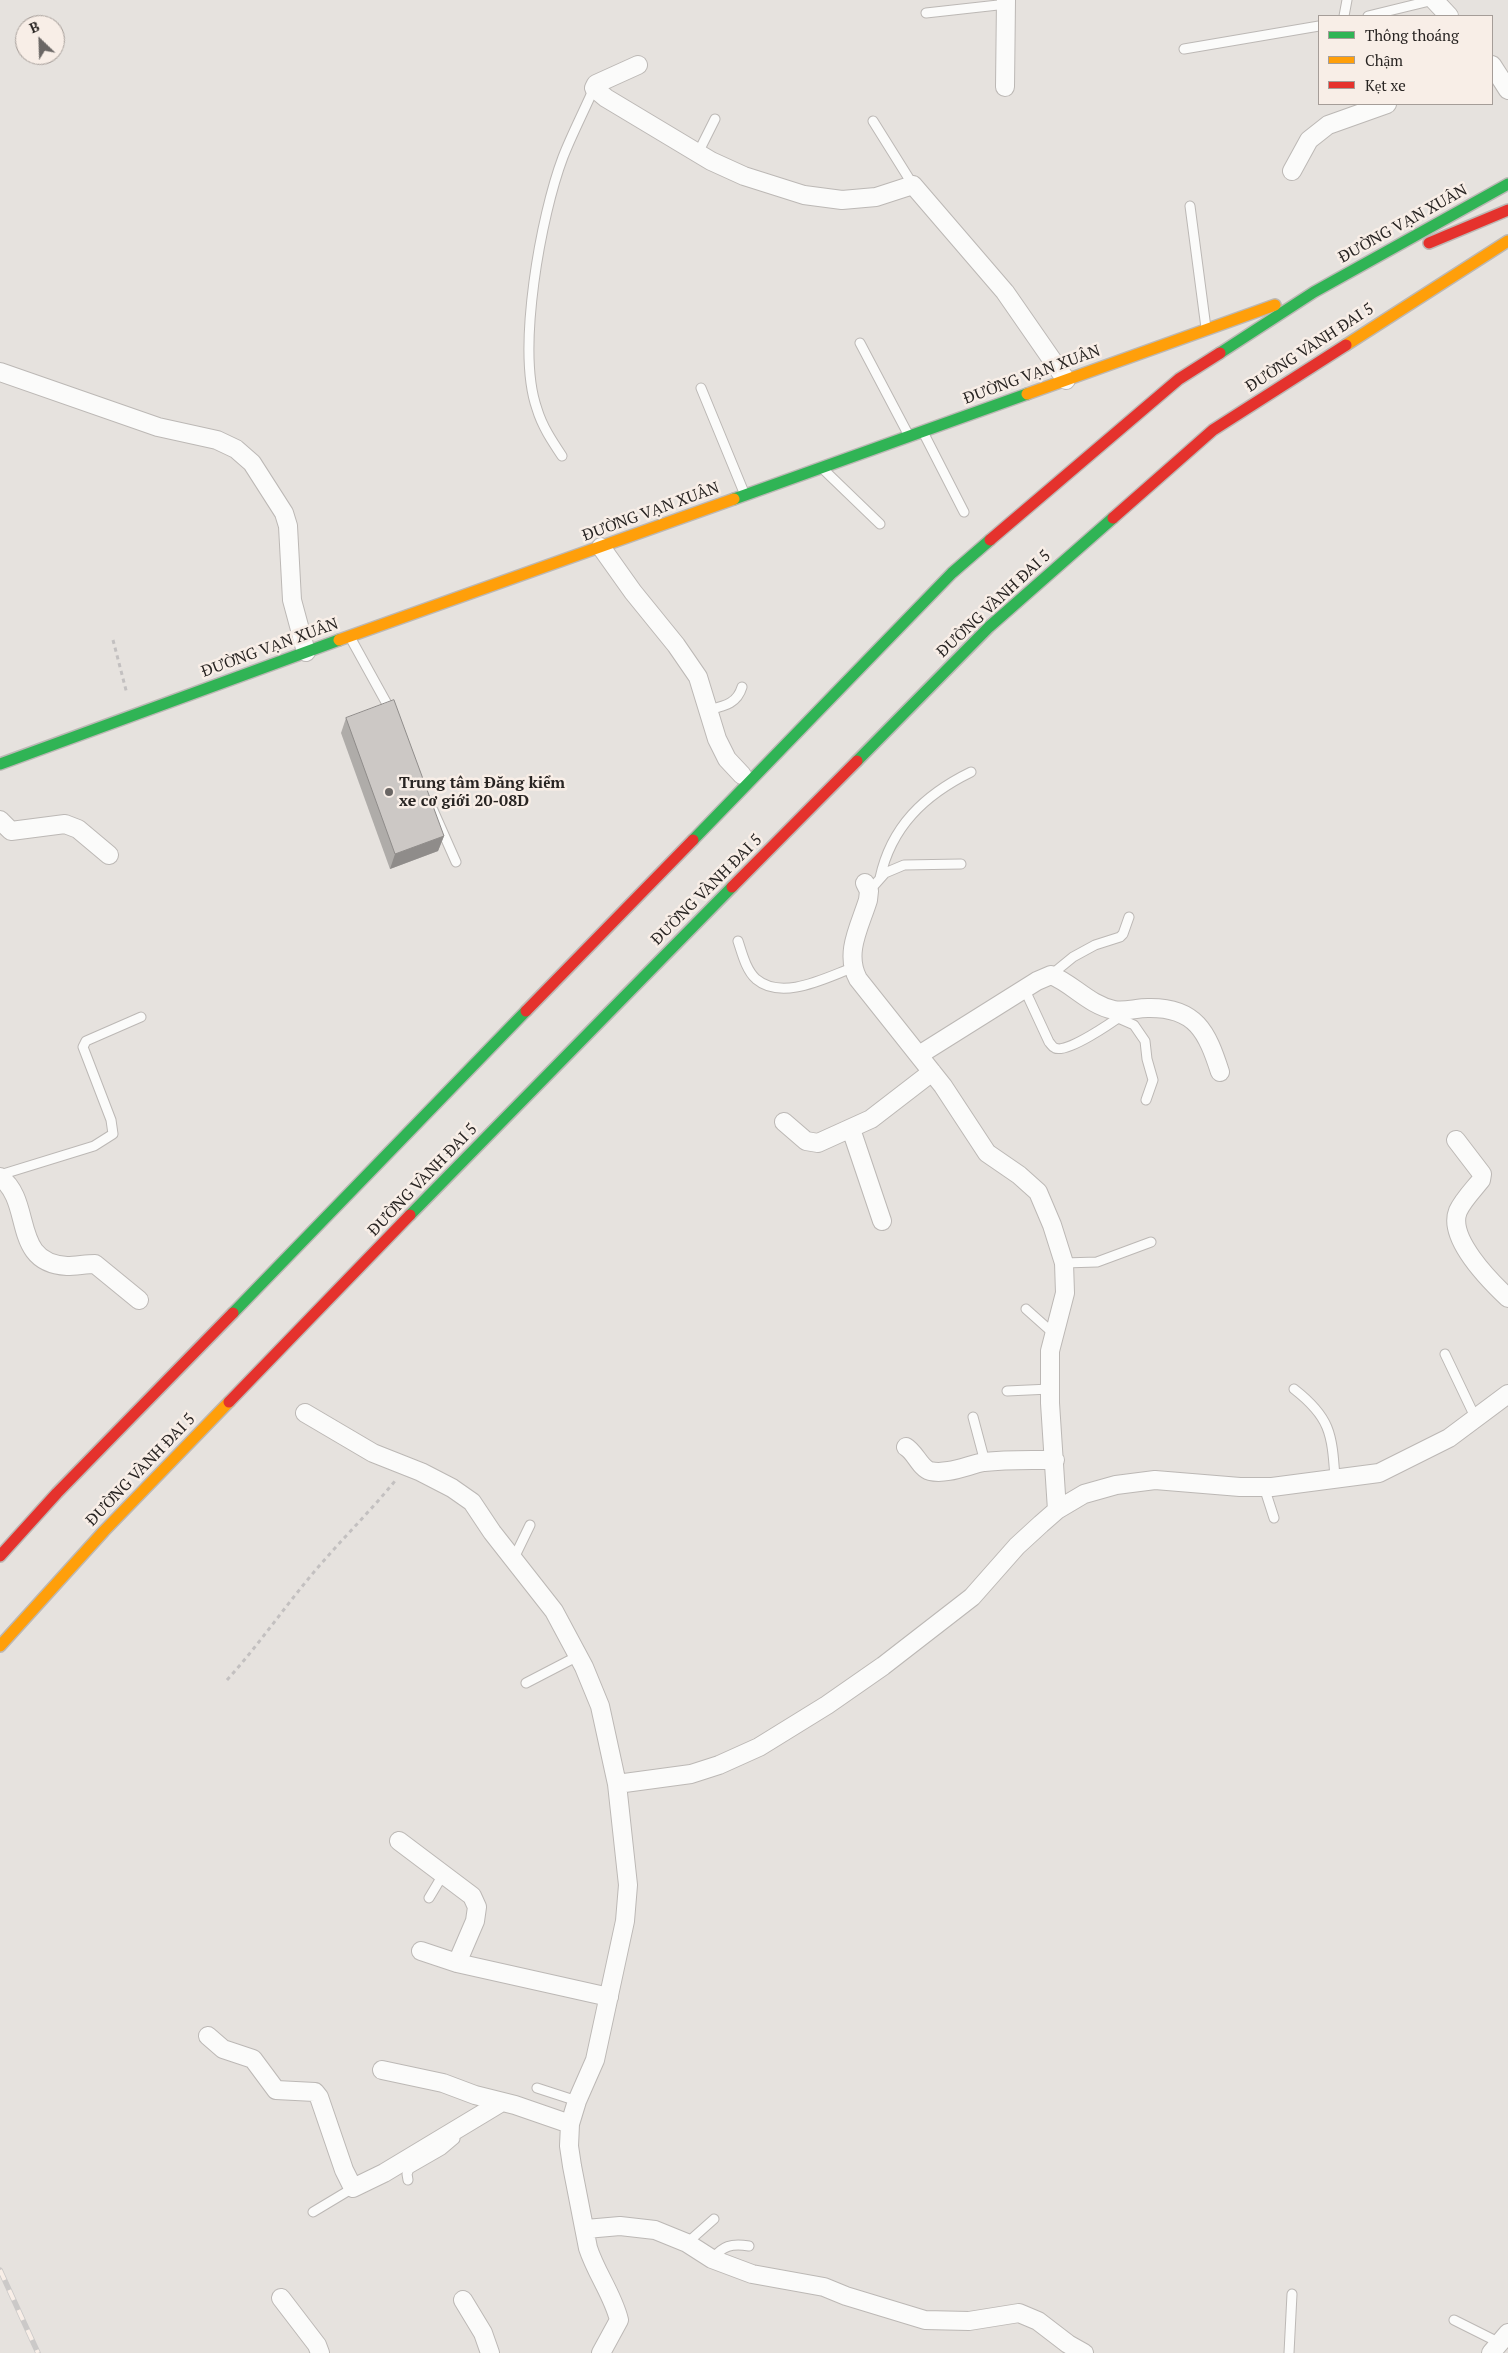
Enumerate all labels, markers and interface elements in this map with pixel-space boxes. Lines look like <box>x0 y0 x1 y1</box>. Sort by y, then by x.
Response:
north arrow <box>15 15 65 65</box>
legend <box>1318 15 1493 105</box>
text: B <box>26 16 42 37</box>
text: Thông thoáng <box>1365 25 1459 45</box>
text: Chậm <box>1365 50 1403 70</box>
text: Kẹt xe <box>1365 75 1406 95</box>
street label: ĐƯỜNG VẠN XUÂN <box>1335 181 1471 267</box>
street label: ĐƯỜNG VÀNH ĐAI 5 <box>1242 299 1378 397</box>
street label: ĐƯỜNG VẠN XUÂN <box>961 341 1103 409</box>
street label: ĐƯỜNG VẠN XUÂN <box>580 478 722 546</box>
street label: ĐƯỜNG VÀNH ĐAI 5 <box>933 546 1055 662</box>
street label: ĐƯỜNG VẠN XUÂN <box>199 614 341 682</box>
place label: Trung tâm Đăng kiểm xe cơ giới 20-08D <box>399 773 565 811</box>
marker: Trung tâm Đăng kiểm xe cơ giới 20-08D <box>383 786 395 798</box>
street label: ĐƯỜNG VÀNH ĐAI 5 <box>648 831 766 949</box>
street label: ĐƯỜNG VÀNH ĐAI 5 <box>364 1120 482 1240</box>
street label: ĐƯỜNG VÀNH ĐAI 5 <box>82 1410 200 1530</box>

